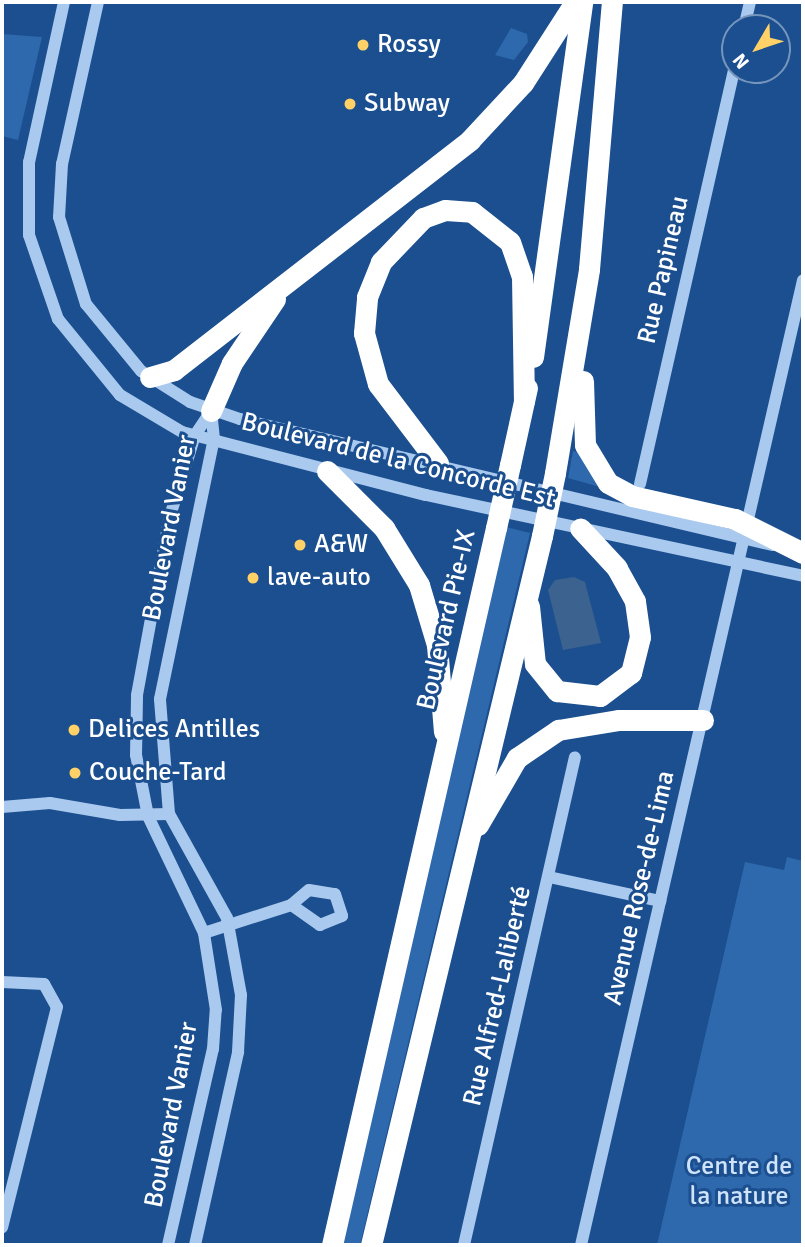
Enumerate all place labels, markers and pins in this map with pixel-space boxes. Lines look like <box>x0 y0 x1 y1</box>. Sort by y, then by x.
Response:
place label: Rossy <box>377 29 441 61</box>
marker: Rossy <box>355 37 371 53</box>
place label: Subway <box>364 88 450 120</box>
marker: Subway <box>342 96 358 112</box>
place label: A&W <box>314 529 368 561</box>
marker: A&W <box>292 537 308 553</box>
place label: lave-auto <box>267 562 371 594</box>
marker: lave-auto <box>245 570 261 586</box>
place label: Delices Antilles <box>88 714 260 746</box>
marker: Delices Antilles <box>66 722 82 738</box>
place label: Couche-Tard <box>89 757 227 789</box>
marker: Couche-Tard <box>67 765 83 781</box>

